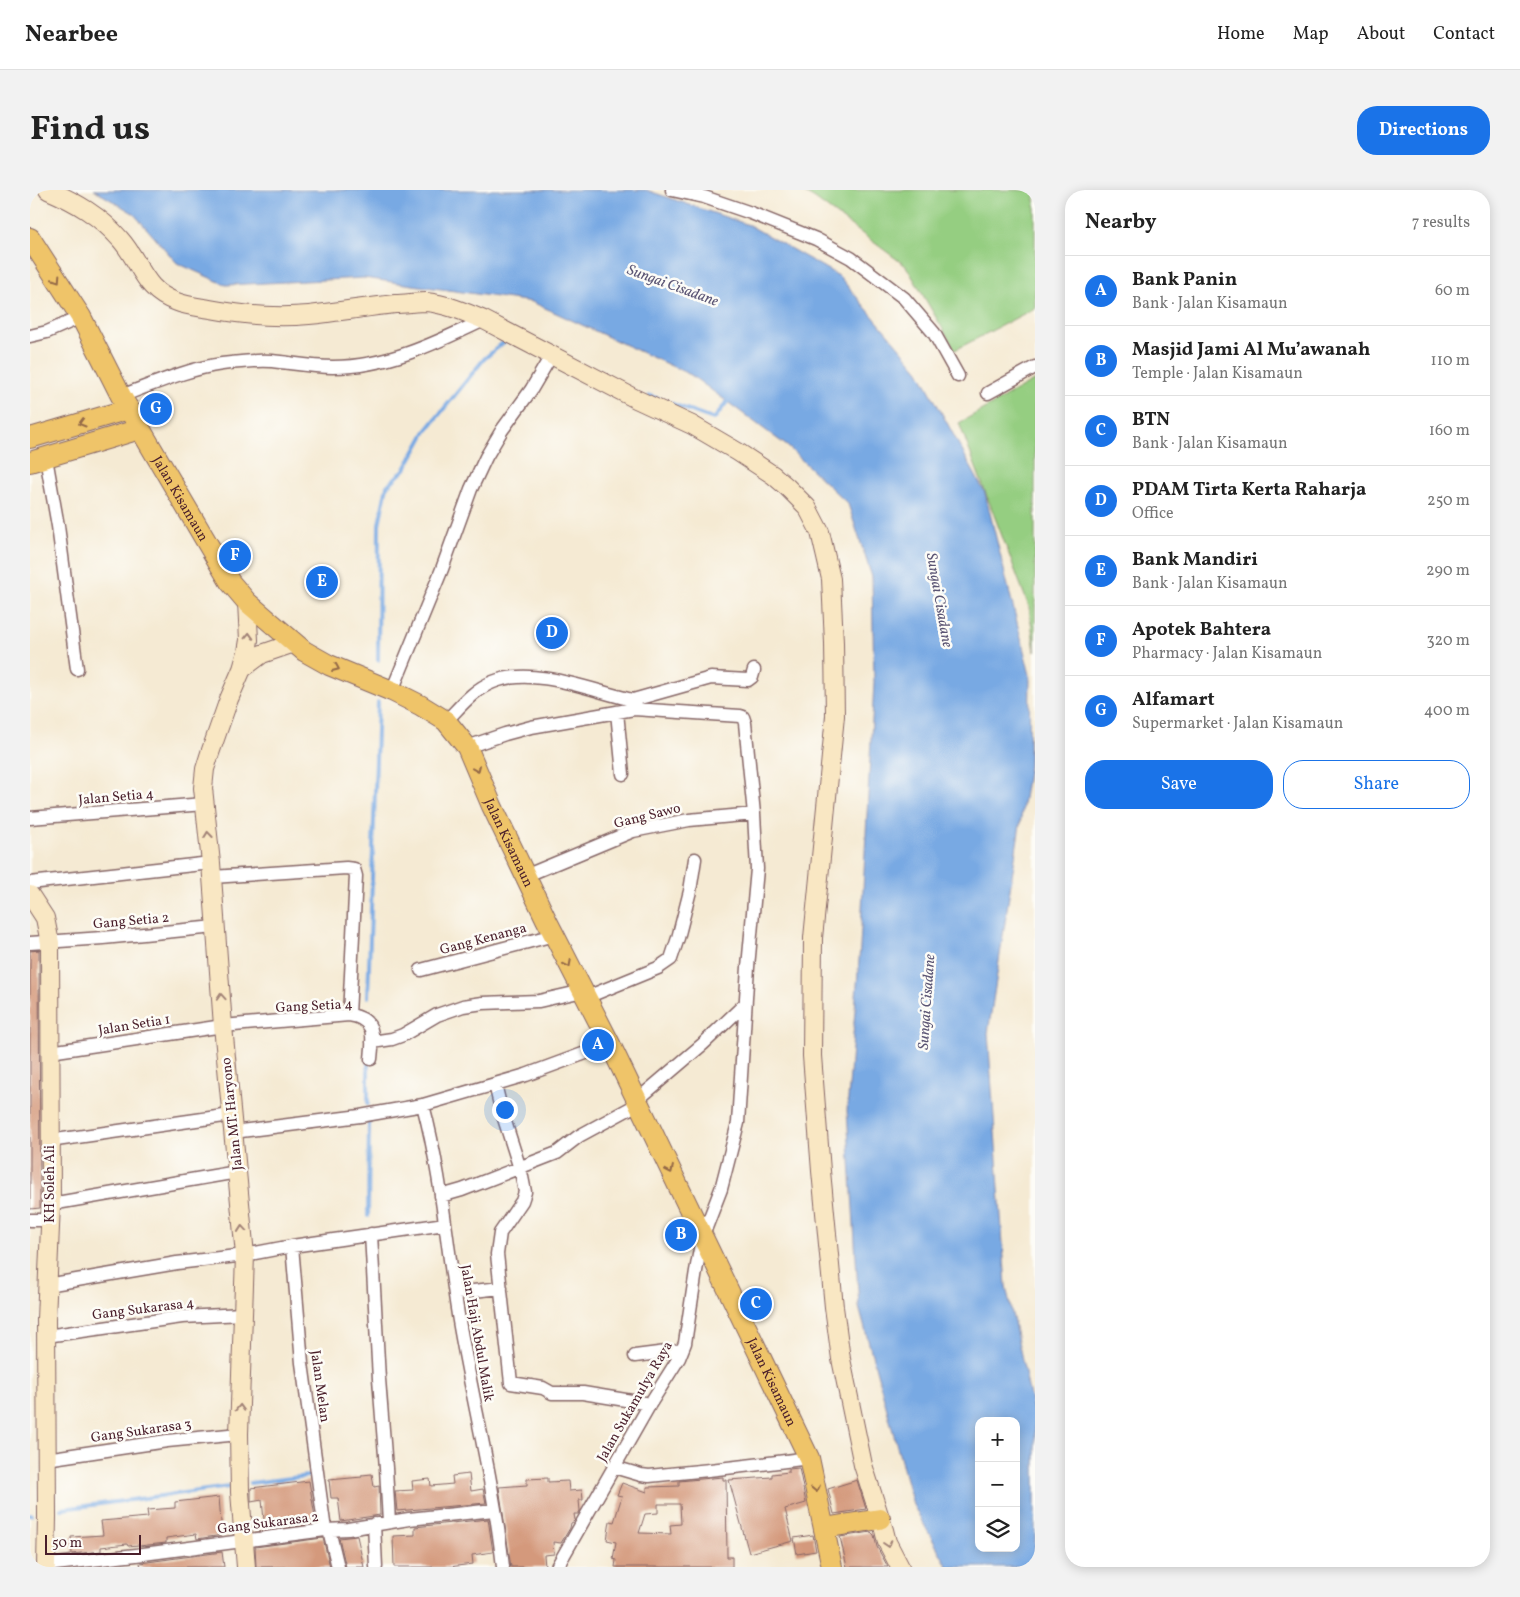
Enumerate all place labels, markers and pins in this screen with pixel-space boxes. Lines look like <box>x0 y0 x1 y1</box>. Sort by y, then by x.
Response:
pin: G <box>140 390 172 428</box>
pin: F <box>219 537 251 575</box>
pin: E <box>306 563 338 601</box>
pin: D <box>536 614 568 652</box>
pin: A <box>582 1026 614 1064</box>
pin: B <box>665 1216 697 1254</box>
pin: C <box>740 1285 772 1323</box>

